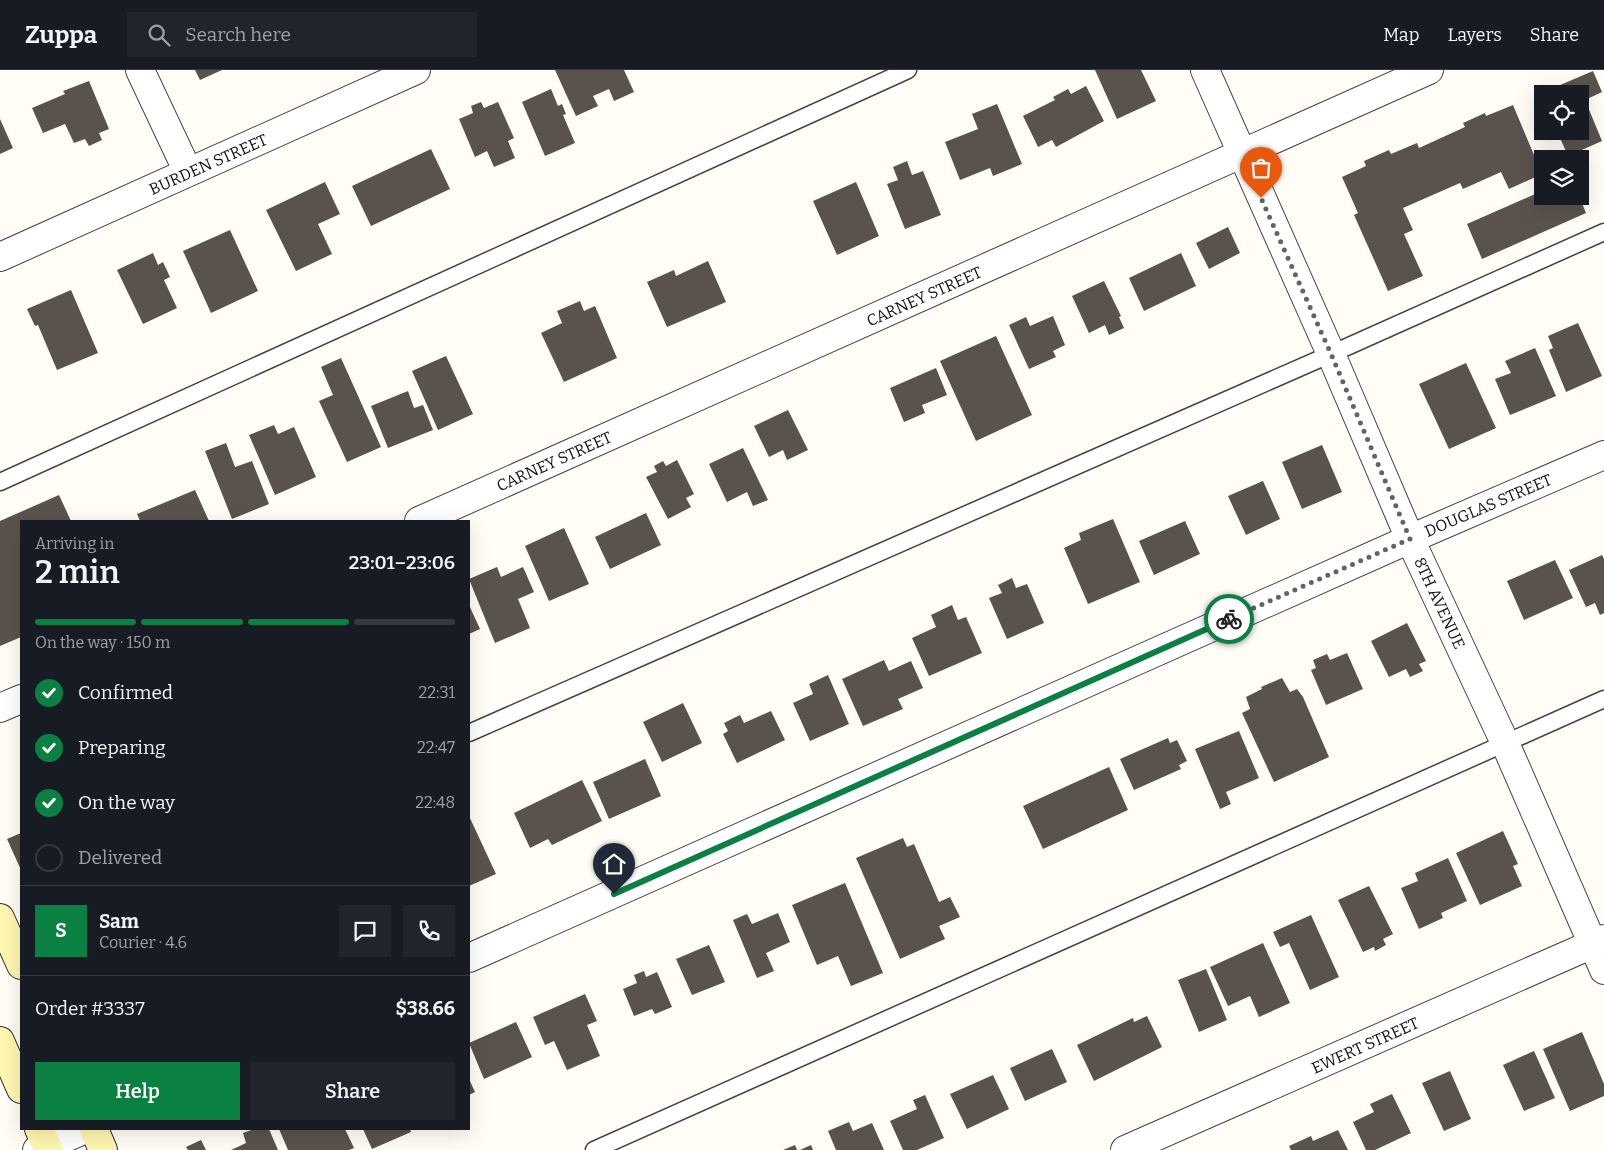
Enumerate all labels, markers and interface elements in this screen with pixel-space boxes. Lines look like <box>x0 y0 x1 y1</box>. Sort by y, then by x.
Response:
search box <box>127 12 477 57</box>
text: Zuppa <box>25 21 97 49</box>
icon: search <box>145 21 173 49</box>
text: Search here <box>185 23 291 46</box>
text: Map <box>1383 24 1419 46</box>
text: Layers <box>1447 24 1502 46</box>
text: Share <box>1530 24 1579 46</box>
map controls <box>1534 85 1589 205</box>
button: locate <box>1534 85 1589 140</box>
street label: BURDEN STREET <box>146 130 270 199</box>
pin <box>1240 147 1282 198</box>
button: layers <box>1534 150 1589 205</box>
icon: bag <box>1247 154 1275 182</box>
street label: CARNEY STREET <box>864 263 985 330</box>
street label: CARNEY STREET <box>494 428 615 495</box>
street label: DOUGLAS STREET <box>1422 470 1555 541</box>
text: Arriving in <box>35 534 114 553</box>
text: 23:01–23:06 <box>349 551 455 574</box>
text: 2 min <box>35 553 120 591</box>
street label: 8TH AVENUE <box>1410 554 1469 652</box>
courier <box>1204 594 1254 644</box>
icon: bike <box>1215 605 1243 633</box>
text: On the way · 150 m <box>35 633 170 652</box>
icon: check <box>35 679 63 707</box>
text: Confirmed <box>78 681 173 704</box>
text: 22:31 <box>419 683 455 702</box>
icon: check <box>35 734 63 762</box>
text: Preparing <box>78 736 166 759</box>
text: 22:47 <box>417 738 455 757</box>
icon: check <box>35 789 63 817</box>
text: On the way <box>78 791 175 814</box>
text: 22:48 <box>415 793 455 812</box>
pin <box>593 843 635 894</box>
text: Delivered <box>78 846 162 869</box>
icon: home <box>600 850 628 878</box>
button: chat <box>339 905 391 957</box>
button: phone <box>403 905 455 957</box>
text: Sam <box>99 910 139 933</box>
text: S <box>55 919 67 942</box>
text: Courier · 4.6 <box>99 933 187 952</box>
text: Order #3337 <box>35 997 145 1020</box>
text: $38.66 <box>395 997 455 1020</box>
street label: EWERT STREET <box>1309 1013 1422 1078</box>
button: Help <box>35 1062 240 1120</box>
button: Share <box>250 1062 455 1120</box>

